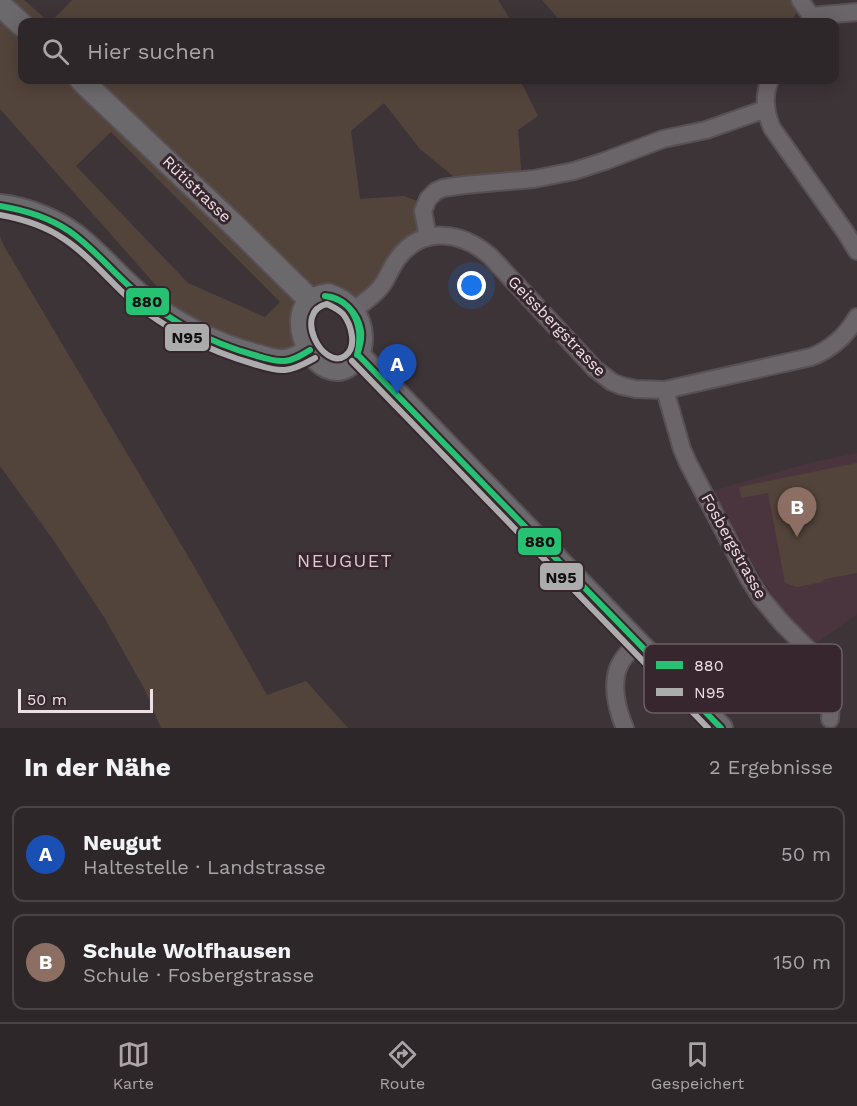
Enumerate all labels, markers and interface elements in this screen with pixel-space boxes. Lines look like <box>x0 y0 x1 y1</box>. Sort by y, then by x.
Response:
search box <box>18 18 839 84</box>
icon: search <box>39 35 72 68</box>
text: Hier suchen <box>87 39 215 64</box>
street label: Rütistrasse <box>159 152 235 226</box>
your location <box>457 271 486 300</box>
street label: Geissbergstrasse <box>504 272 610 380</box>
line badge: 880 <box>125 287 170 316</box>
text: 880 <box>132 292 162 311</box>
line badge: N95 <box>164 323 210 352</box>
text: N95 <box>172 328 202 347</box>
pin: A <box>378 344 416 394</box>
pin: B <box>778 488 816 537</box>
street label: Fosbergstrasse <box>697 490 771 602</box>
line badge: 880 <box>517 527 562 556</box>
text: 880 <box>525 532 555 551</box>
district label: NEUGUET <box>297 550 393 571</box>
line badge: N95 <box>539 562 584 591</box>
text: N95 <box>546 568 576 587</box>
legend <box>644 644 842 713</box>
text: 880 <box>694 656 724 675</box>
text: N95 <box>694 683 725 702</box>
scale bar <box>18 686 153 714</box>
text: 50 m <box>27 690 67 709</box>
text: In der Nähe <box>24 752 171 782</box>
text: 2 Ergebnisse <box>709 755 833 779</box>
text: Neugut <box>83 830 161 855</box>
text: A <box>39 842 52 866</box>
text: 50 m <box>781 842 831 866</box>
text: Haltestelle · Landstrasse <box>83 855 326 879</box>
text: Schule Wolfhausen <box>83 938 291 963</box>
text: B <box>39 950 52 974</box>
text: 150 m <box>773 950 831 974</box>
text: Schule · Fosbergstrasse <box>83 963 314 987</box>
tab: Karte <box>113 1038 154 1093</box>
tab: Route <box>379 1038 425 1093</box>
tab: Gespeichert <box>651 1038 744 1093</box>

